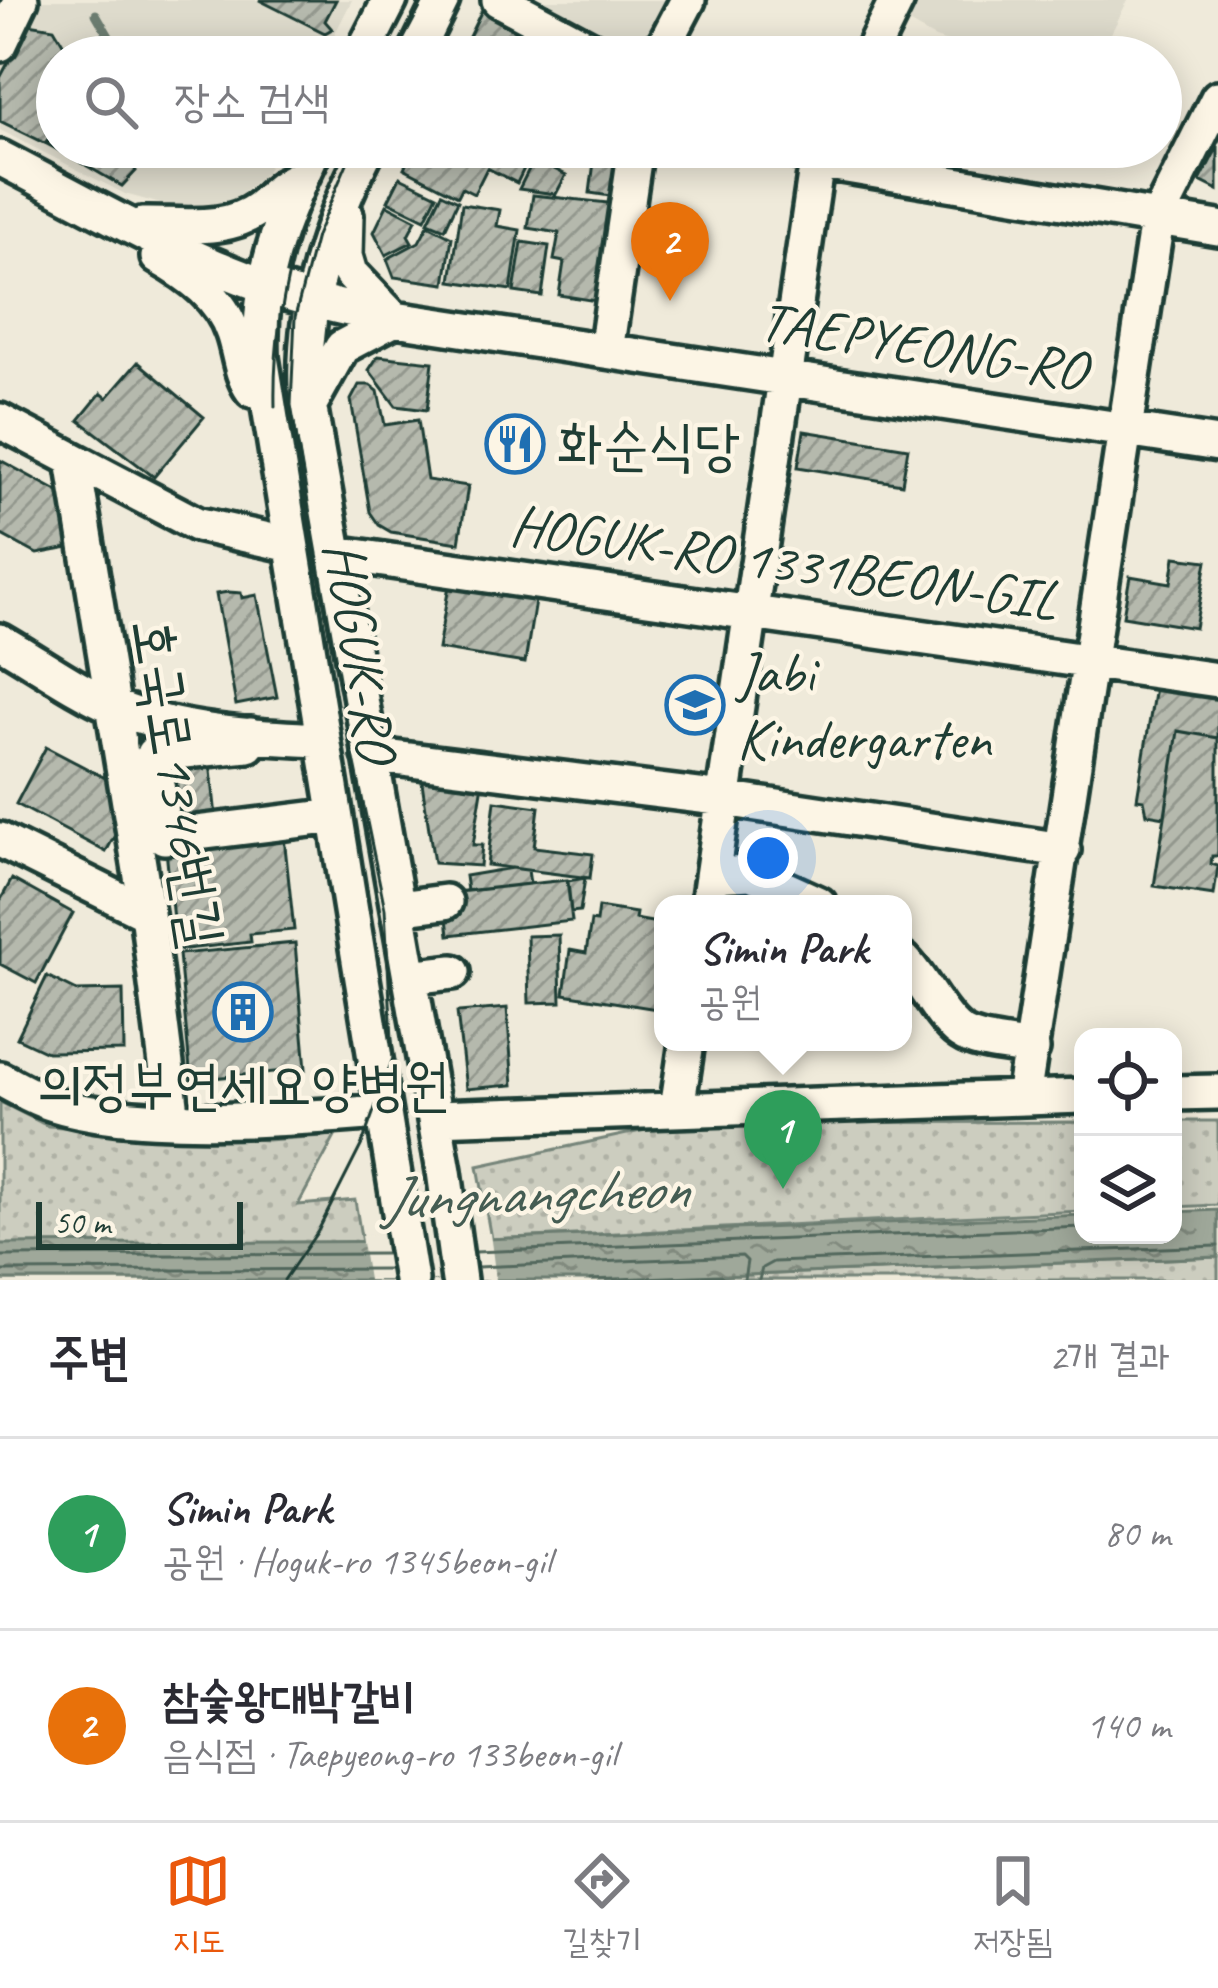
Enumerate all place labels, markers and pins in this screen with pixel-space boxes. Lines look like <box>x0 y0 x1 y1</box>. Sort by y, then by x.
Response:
pin: 2 <box>631 202 709 301</box>
place label: 화순식당 <box>557 409 740 481</box>
restaurant icon: 화순식당 <box>484 413 546 475</box>
place label: Jabi Kindergarten <box>734 637 993 775</box>
school or university icon: Jabi Kindergarten <box>664 674 726 736</box>
building icon: 의정부연세요양병원 <box>212 981 274 1043</box>
place label: 의정부연세요양병원 <box>37 1049 449 1121</box>
pin: 1 <box>744 1090 822 1189</box>

